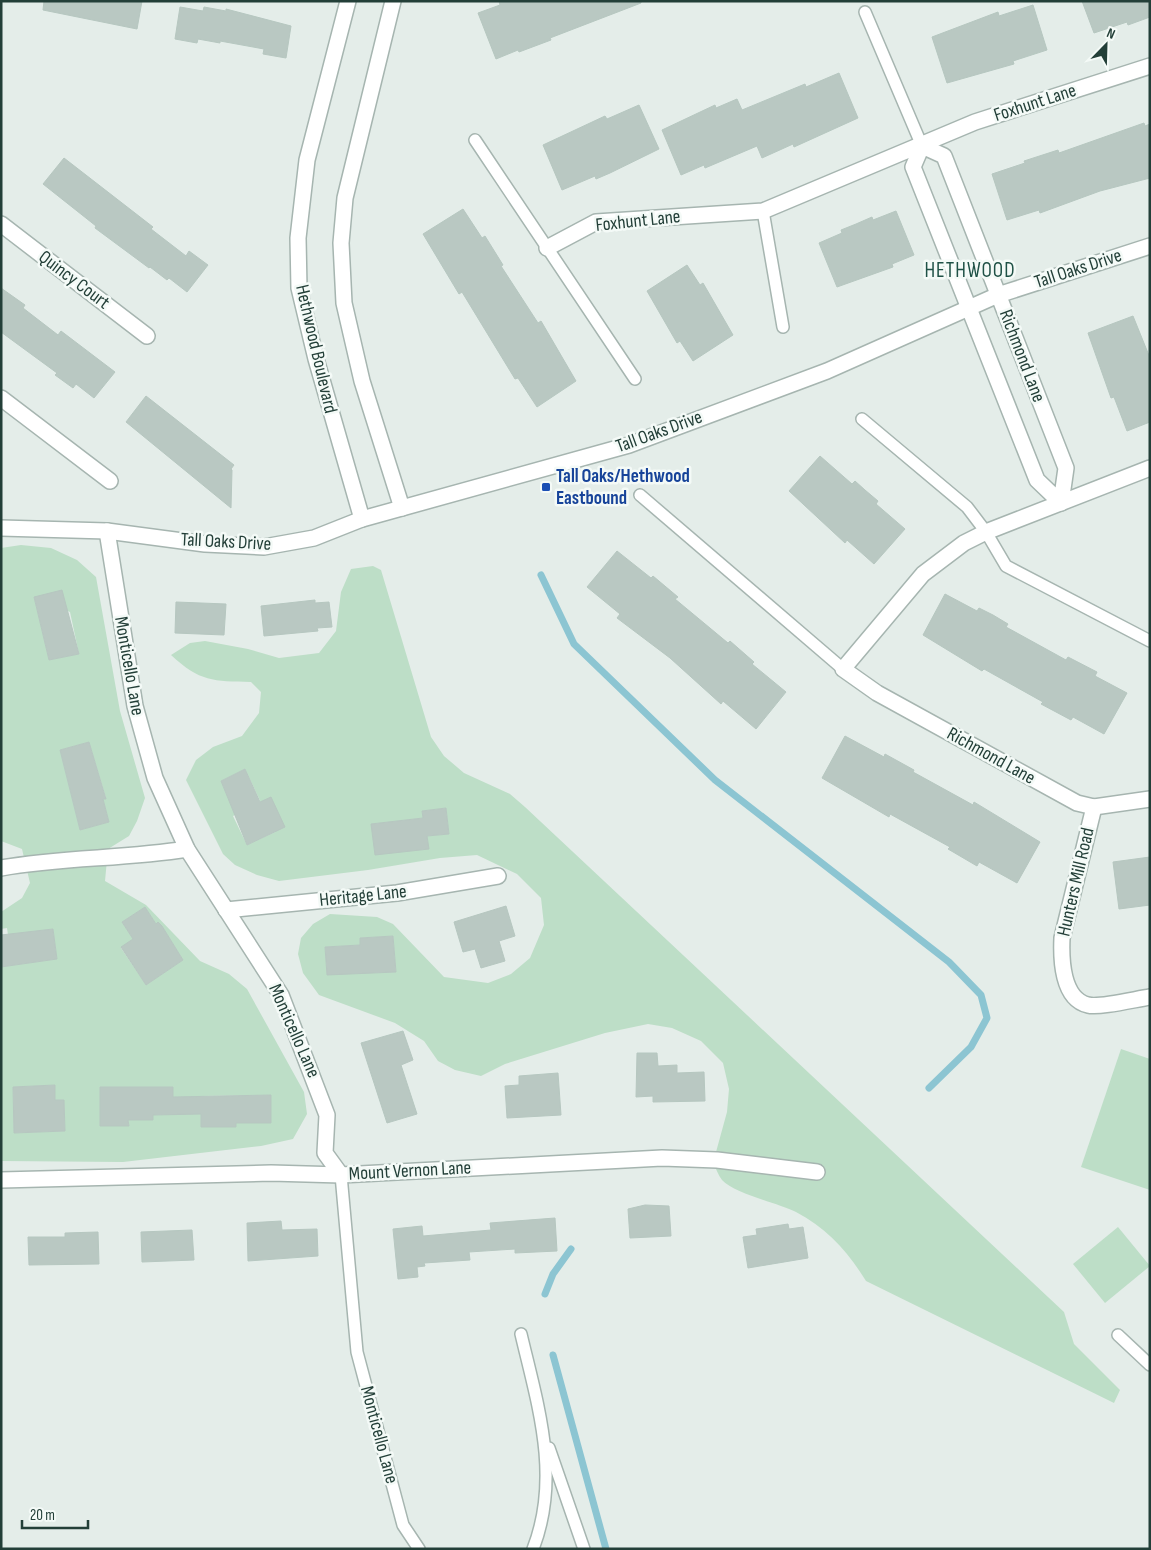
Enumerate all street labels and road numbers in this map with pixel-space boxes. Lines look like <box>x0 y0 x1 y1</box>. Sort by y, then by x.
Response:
street label: Foxhunt Lane <box>991 79 1079 127</box>
street label: Foxhunt Lane <box>594 205 682 237</box>
street label: Tall Oaks Drive <box>1031 244 1125 294</box>
street label: Quincy Court <box>34 246 114 314</box>
street label: Hethwood Boulevard <box>290 282 342 416</box>
street label: Richmond Lane <box>994 306 1050 406</box>
street label: Tall Oaks Drive <box>613 406 705 458</box>
street label: Tall Oaks Drive <box>180 528 272 556</box>
street label: Monticello Lane <box>109 615 149 717</box>
street label: Richmond Lane <box>943 722 1039 790</box>
street label: Hunters Mill Road <box>1052 825 1100 939</box>
street label: Heritage Lane <box>318 880 408 912</box>
street label: Monticello Lane <box>263 981 325 1081</box>
street label: Mount Vernon Lane <box>348 1156 472 1186</box>
street label: Monticello Lane <box>355 1384 403 1486</box>

